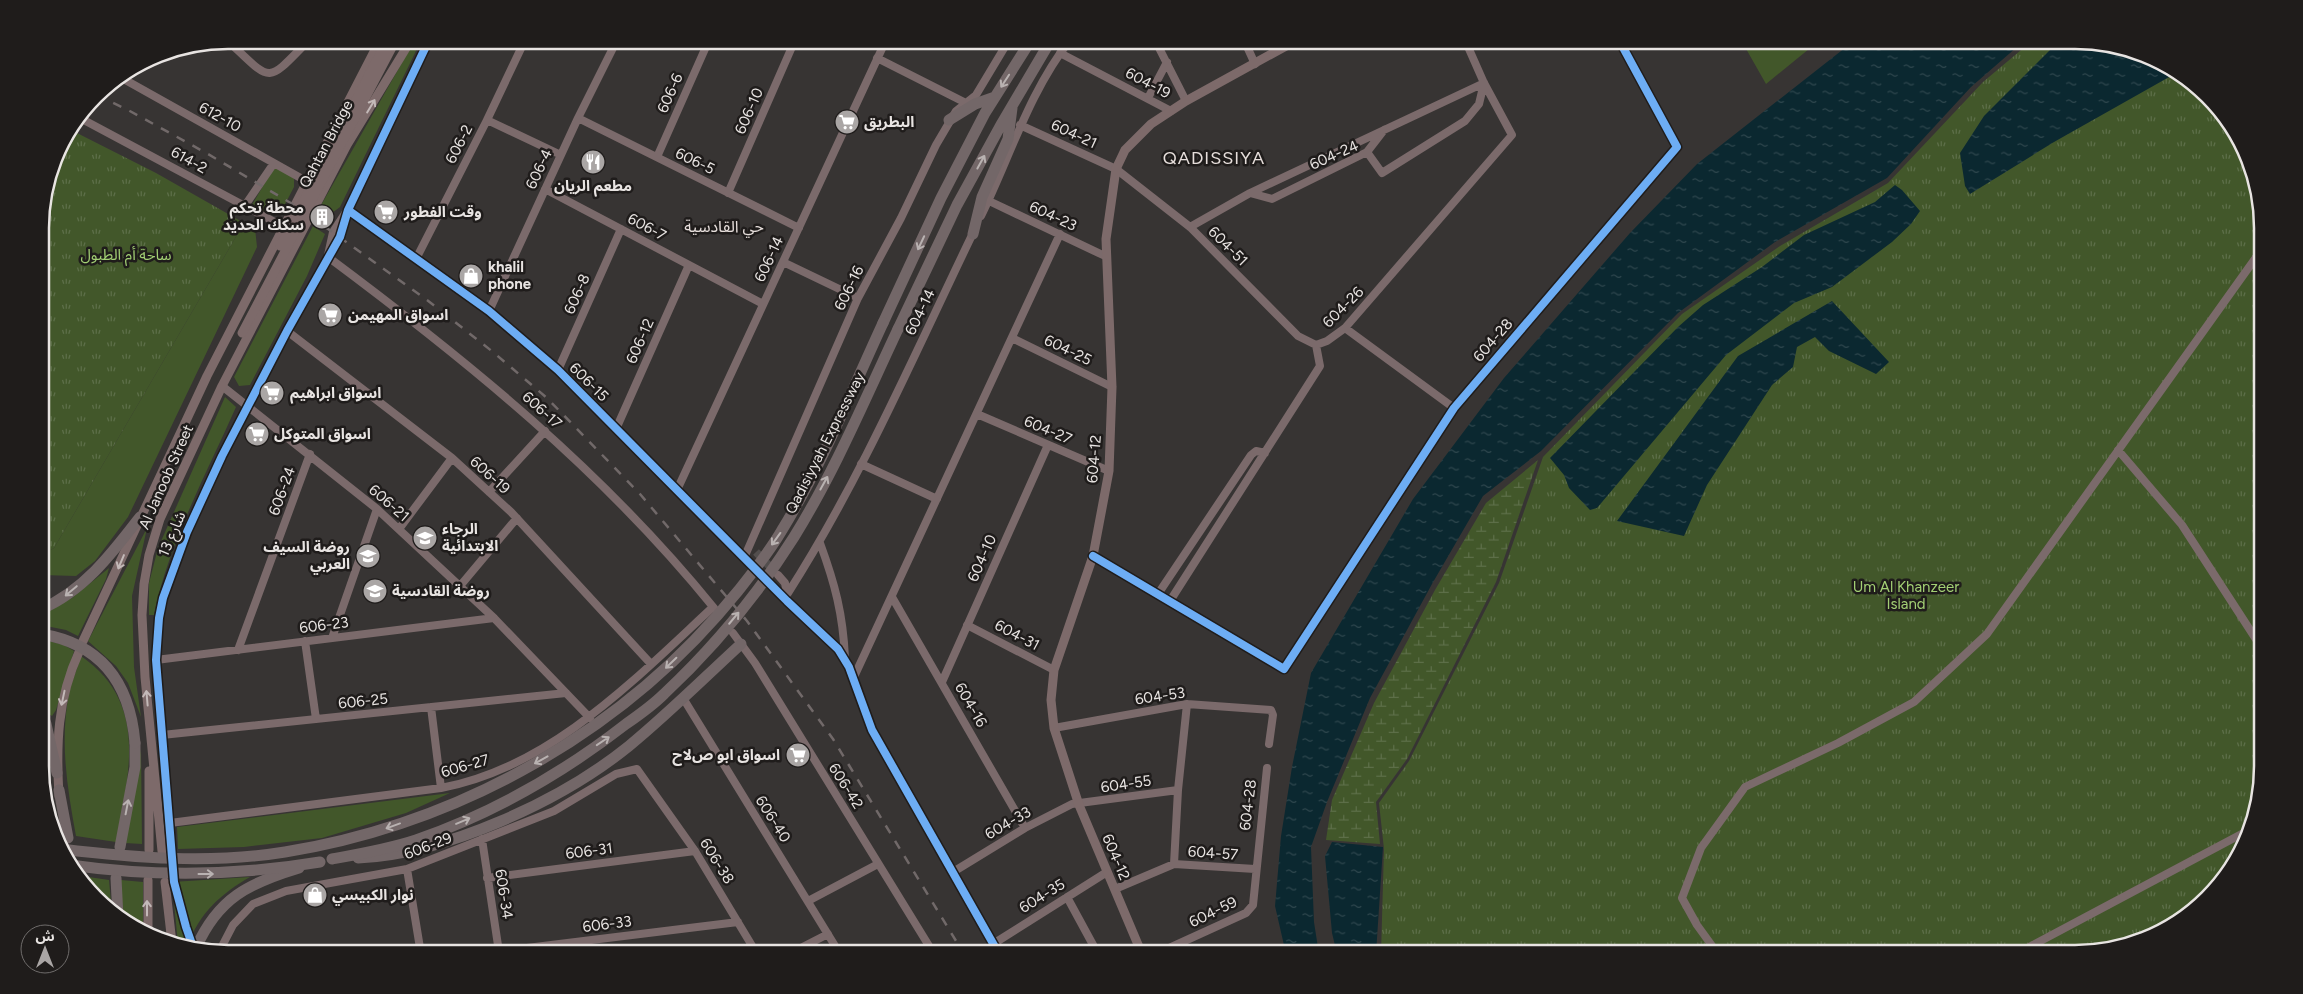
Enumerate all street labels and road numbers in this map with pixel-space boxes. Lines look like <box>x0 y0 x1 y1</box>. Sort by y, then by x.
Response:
street label: 604-19 <box>1122 64 1174 102</box>
street label: 606-6 <box>653 70 687 116</box>
street label: 606-10 <box>731 85 767 137</box>
street label: Qahtan Bridge <box>295 97 357 191</box>
street label: 612-10 <box>196 98 244 136</box>
street label: 604-21 <box>1048 116 1100 152</box>
street label: 606-2 <box>442 122 476 166</box>
street label: 604-24 <box>1307 136 1361 174</box>
street label: 614-2 <box>168 143 210 177</box>
street label: 606-5 <box>672 144 718 178</box>
street label: 606-4 <box>522 146 556 192</box>
street label: 604-23 <box>1026 197 1080 235</box>
street label: 606-7 <box>625 209 669 245</box>
street label: 604-51 <box>1204 222 1252 270</box>
street label: 606-14 <box>751 233 787 285</box>
street label: 606-16 <box>830 262 868 313</box>
street label: 606-8 <box>560 271 594 317</box>
street label: 604-26 <box>1319 282 1368 331</box>
street label: 604-14 <box>901 286 939 338</box>
street label: 604-28 <box>1469 315 1517 365</box>
street label: 606-12 <box>622 316 658 366</box>
street label: 604-25 <box>1041 331 1095 369</box>
street label: 606-15 <box>566 359 612 405</box>
street label: Qadisiyyah Expressway <box>781 369 869 517</box>
street label: 606-17 <box>518 388 566 432</box>
street label: 604-27 <box>1021 412 1075 448</box>
street label: Al Janoob Street <box>135 422 197 532</box>
street label: 604-12 <box>1083 434 1105 484</box>
street label: 606-19 <box>466 452 514 498</box>
street label: 606-24 <box>265 464 299 518</box>
street label: 606-21 <box>365 481 413 525</box>
street label: شارع 13 <box>154 508 192 560</box>
street label: 604-10 <box>964 532 1000 584</box>
street label: 606-23 <box>298 613 350 637</box>
street label: 604-31 <box>992 616 1042 654</box>
street label: 604-16 <box>951 680 991 731</box>
street label: 604-53 <box>1134 684 1186 708</box>
street label: 606-25 <box>337 689 389 713</box>
street label: 606-27 <box>439 751 491 781</box>
street label: 606-42 <box>825 760 867 812</box>
street label: 604-55 <box>1100 772 1152 796</box>
street label: 604-28 <box>1236 778 1260 832</box>
street label: 606-40 <box>752 792 794 846</box>
street label: 604-33 <box>982 803 1034 843</box>
street label: 606-29 <box>402 829 454 863</box>
street label: 604-12 <box>1098 831 1134 883</box>
street label: 606-38 <box>696 835 738 887</box>
street label: 606-31 <box>564 839 614 863</box>
street label: 604-57 <box>1187 842 1239 864</box>
street label: 606-34 <box>491 868 517 920</box>
street label: 604-35 <box>1016 875 1068 917</box>
street label: 604-59 <box>1186 893 1240 931</box>
street label: 606-33 <box>582 912 632 936</box>

